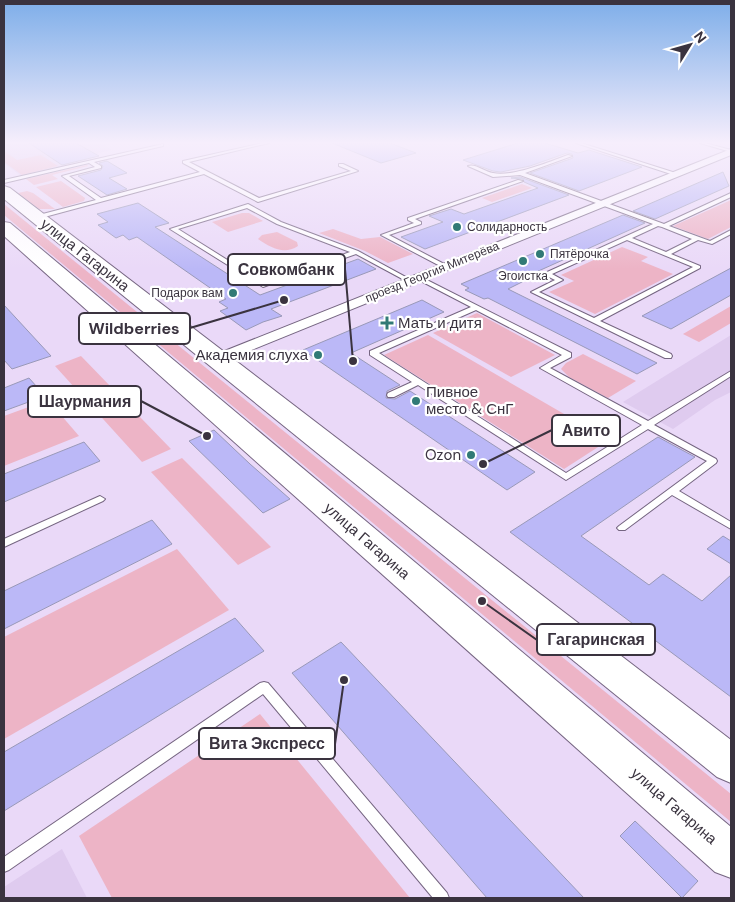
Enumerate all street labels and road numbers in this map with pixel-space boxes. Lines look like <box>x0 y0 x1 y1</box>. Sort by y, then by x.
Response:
street label: улица Гагарина <box>36 214 134 296</box>
street label: проезд Георгия Митерёва <box>363 238 502 306</box>
street label: улица Гагарина <box>320 498 415 584</box>
street label: улица Гагарина <box>627 763 722 849</box>

